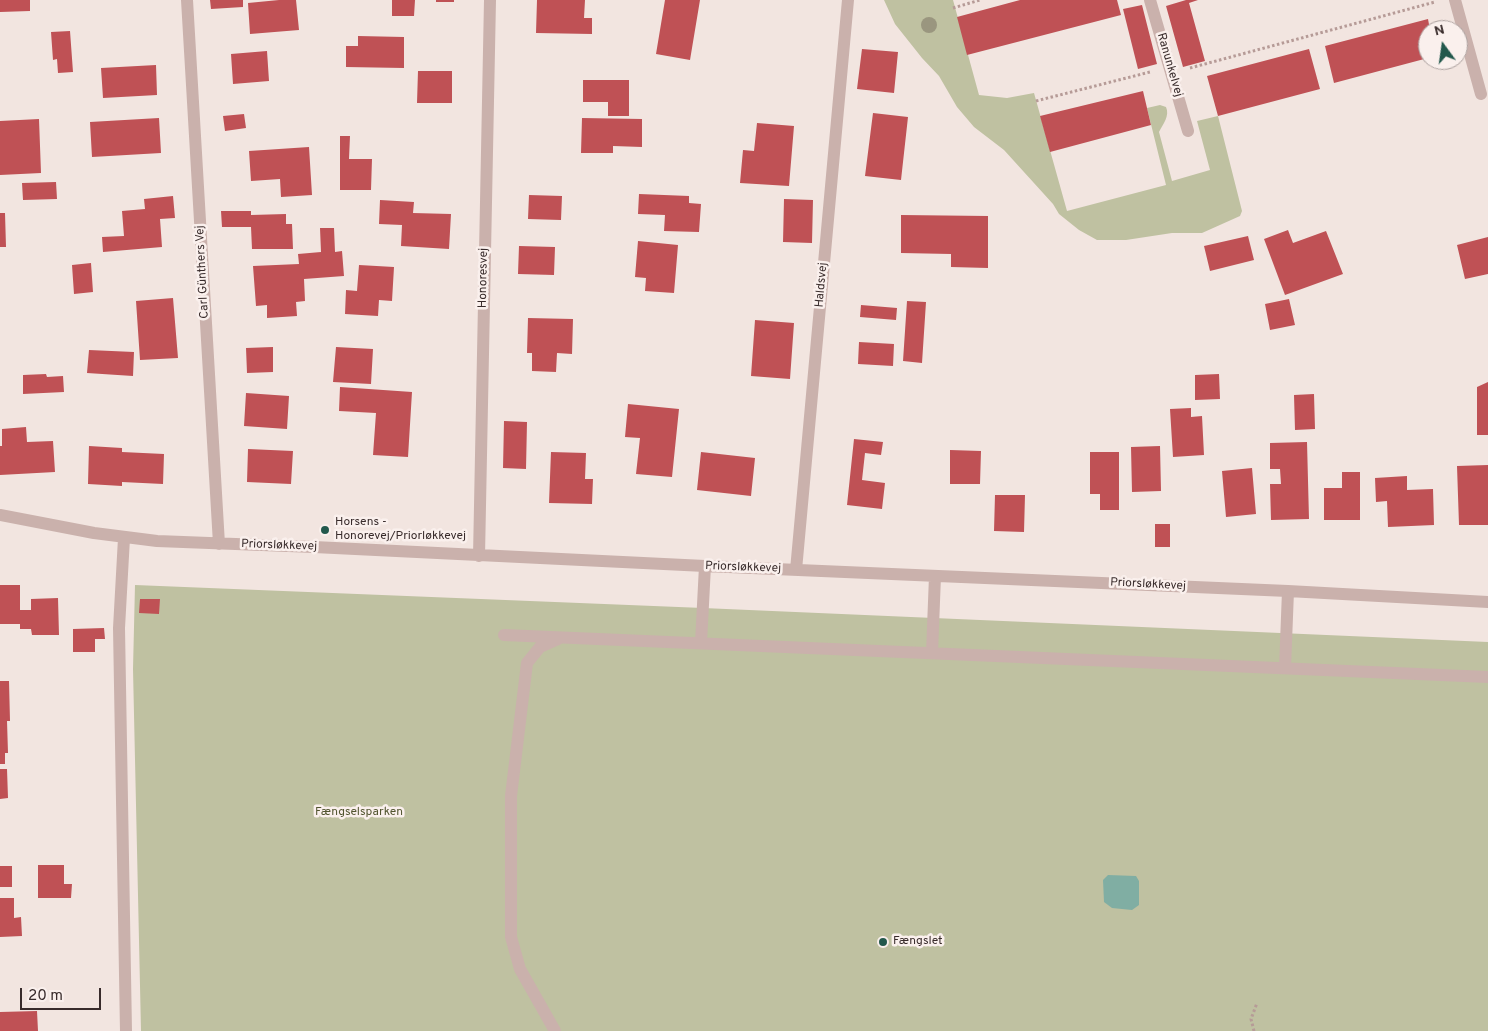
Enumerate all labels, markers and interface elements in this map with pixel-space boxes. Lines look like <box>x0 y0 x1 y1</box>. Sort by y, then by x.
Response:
north arrow <box>1418 20 1468 70</box>
text: N <box>1433 21 1446 40</box>
street label: Ranunkelvej <box>1153 31 1185 99</box>
street label: Carl Günthers Vej <box>193 225 213 319</box>
street label: Honoresvej <box>476 248 492 308</box>
street label: Haldsvej <box>813 262 831 308</box>
place label: Horsens - Honorevej/Priorløkkevej <box>335 516 466 544</box>
marker: Horsens - Honorevej/Priorløkkevej <box>319 524 331 536</box>
street label: Priorsløkkevej <box>241 537 317 555</box>
street label: Priorsløkkevej <box>705 559 781 577</box>
street label: Priorsløkkevej <box>1110 576 1186 594</box>
park label: Fængselsparken <box>315 806 403 820</box>
place label: Fængslet <box>893 935 943 949</box>
marker: Fængslet <box>877 936 889 948</box>
scale bar <box>22 978 104 1010</box>
text: 20 m <box>28 987 63 1006</box>

